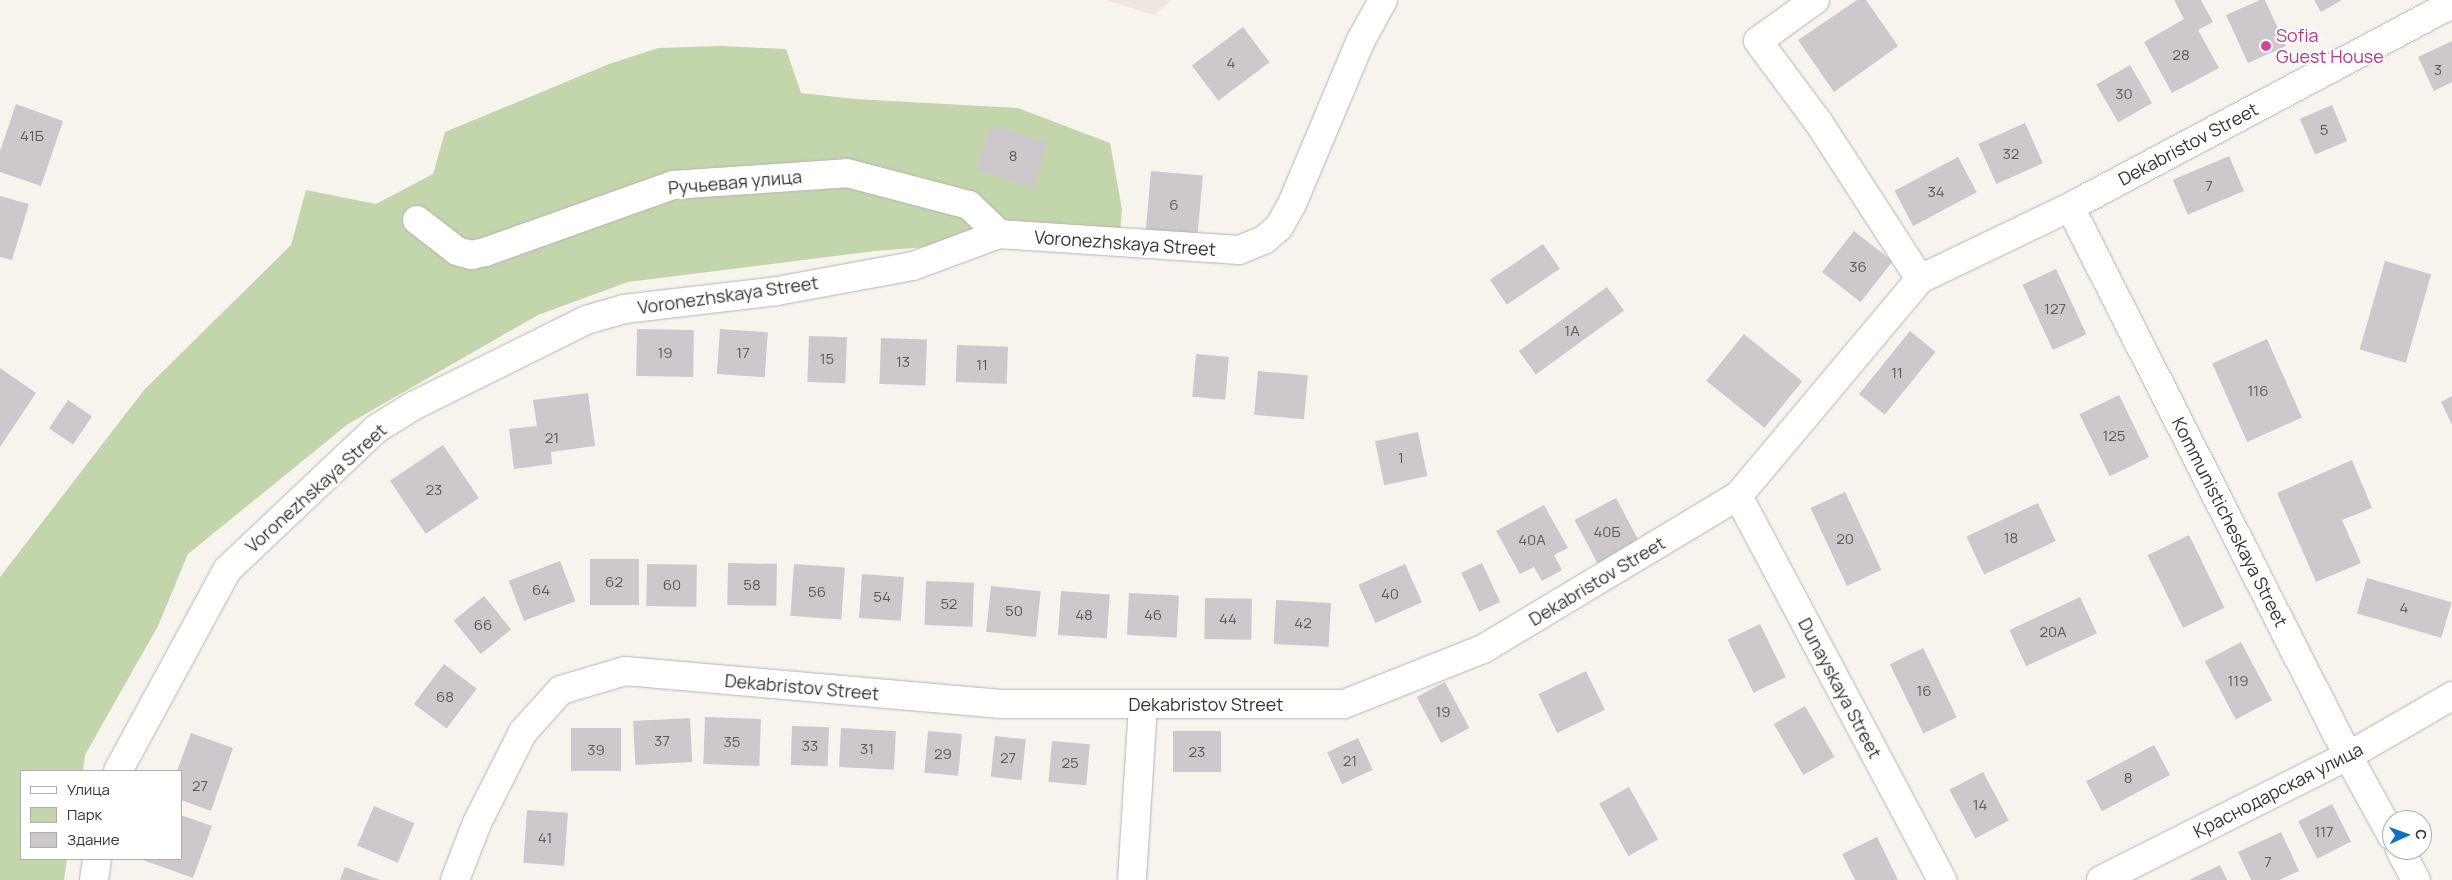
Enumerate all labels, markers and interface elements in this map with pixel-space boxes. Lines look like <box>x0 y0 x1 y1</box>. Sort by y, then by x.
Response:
place label: Sofia Guest House <box>2276 25 2384 68</box>
marker: Sofia Guest House <box>2260 40 2272 52</box>
house number: 28 <box>2172 46 2190 64</box>
house number: 4 <box>1227 54 1235 72</box>
house number: 3 <box>2434 61 2442 79</box>
house number: 30 <box>2115 85 2133 103</box>
street label: Dekabristov Street <box>2114 98 2262 190</box>
house number: 5 <box>2320 121 2328 139</box>
house number: 41Б <box>20 127 44 145</box>
house number: 32 <box>2003 145 2019 163</box>
house number: 8 <box>1009 147 1017 165</box>
street label: Ручьевая улица <box>667 165 803 199</box>
house number: 7 <box>2205 177 2213 195</box>
house number: 34 <box>1927 183 1945 201</box>
house number: 6 <box>1169 196 1179 214</box>
street label: Voronezhskaya Street <box>1033 226 1217 260</box>
house number: 36 <box>1849 258 1867 276</box>
street label: Voronezhskaya Street <box>636 272 820 318</box>
house number: 127 <box>2044 300 2066 318</box>
house number: 1А <box>1564 322 1580 340</box>
house number: 19 <box>657 344 673 362</box>
house number: 17 <box>736 344 750 362</box>
house number: 15 <box>820 350 834 368</box>
house number: 13 <box>896 353 910 371</box>
house number: 11 <box>976 356 988 374</box>
house number: 11 <box>1891 364 1903 382</box>
house number: 116 <box>2247 382 2269 400</box>
street label: Kommunisticheskaya Street <box>2168 414 2292 630</box>
street label: Voronezhskaya Street <box>241 419 391 557</box>
house number: 125 <box>2102 427 2126 445</box>
house number: 21 <box>545 429 559 447</box>
house number: 1 <box>1398 449 1404 467</box>
house number: 23 <box>426 481 442 499</box>
house number: 40Б <box>1593 523 1621 541</box>
house number: 18 <box>2004 529 2018 547</box>
house number: 20 <box>1836 530 1854 548</box>
house number: 40А <box>1518 531 1546 549</box>
street label: Dekabristov Street <box>1525 532 1669 630</box>
house number: 62 <box>605 573 623 591</box>
house number: 60 <box>663 576 681 594</box>
house number: 58 <box>743 576 761 594</box>
house number: 64 <box>532 581 550 599</box>
house number: 56 <box>808 583 826 601</box>
house number: 40 <box>1381 585 1399 603</box>
house number: 54 <box>873 588 891 606</box>
house number: 52 <box>941 595 957 613</box>
house number: 4 <box>2400 599 2408 617</box>
house number: 50 <box>1005 602 1023 620</box>
house number: 48 <box>1075 606 1093 624</box>
house number: 46 <box>1144 606 1162 624</box>
house number: 44 <box>1219 610 1237 628</box>
house number: 42 <box>1294 614 1312 632</box>
street label: Dunayskaya Street <box>1794 614 1886 762</box>
house number: 66 <box>474 616 492 634</box>
house number: 20А <box>2039 623 2067 641</box>
street label: Dekabristov Street <box>724 669 880 705</box>
house number: 119 <box>2227 672 2249 690</box>
house number: 16 <box>1916 682 1932 700</box>
house number: 68 <box>436 688 454 706</box>
street label: Dekabristov Street <box>1128 693 1284 715</box>
house number: 19 <box>1435 703 1451 721</box>
house number: 37 <box>654 732 670 750</box>
house number: 35 <box>724 733 740 751</box>
house number: 33 <box>802 737 818 755</box>
street label: Краснодарская улица <box>2190 738 2366 842</box>
house number: 31 <box>860 740 874 758</box>
house number: 39 <box>587 741 605 759</box>
house number: 23 <box>1189 743 1205 761</box>
house number: 29 <box>934 745 952 763</box>
house number: 27 <box>1000 749 1016 767</box>
house number: 21 <box>1343 752 1357 770</box>
house number: 25 <box>1061 754 1079 772</box>
house number: 8 <box>2124 769 2132 787</box>
legend <box>20 770 182 860</box>
house number: 27 <box>192 777 208 795</box>
text: Улица <box>67 779 110 800</box>
house number: 14 <box>1973 796 1987 814</box>
text: Парк <box>67 804 102 825</box>
north arrow <box>2382 810 2432 860</box>
house number: 117 <box>2314 823 2334 841</box>
text: Здание <box>67 829 119 850</box>
house number: 41 <box>538 829 552 847</box>
text: С <box>2412 829 2431 840</box>
house number: 7 <box>2264 853 2272 871</box>

